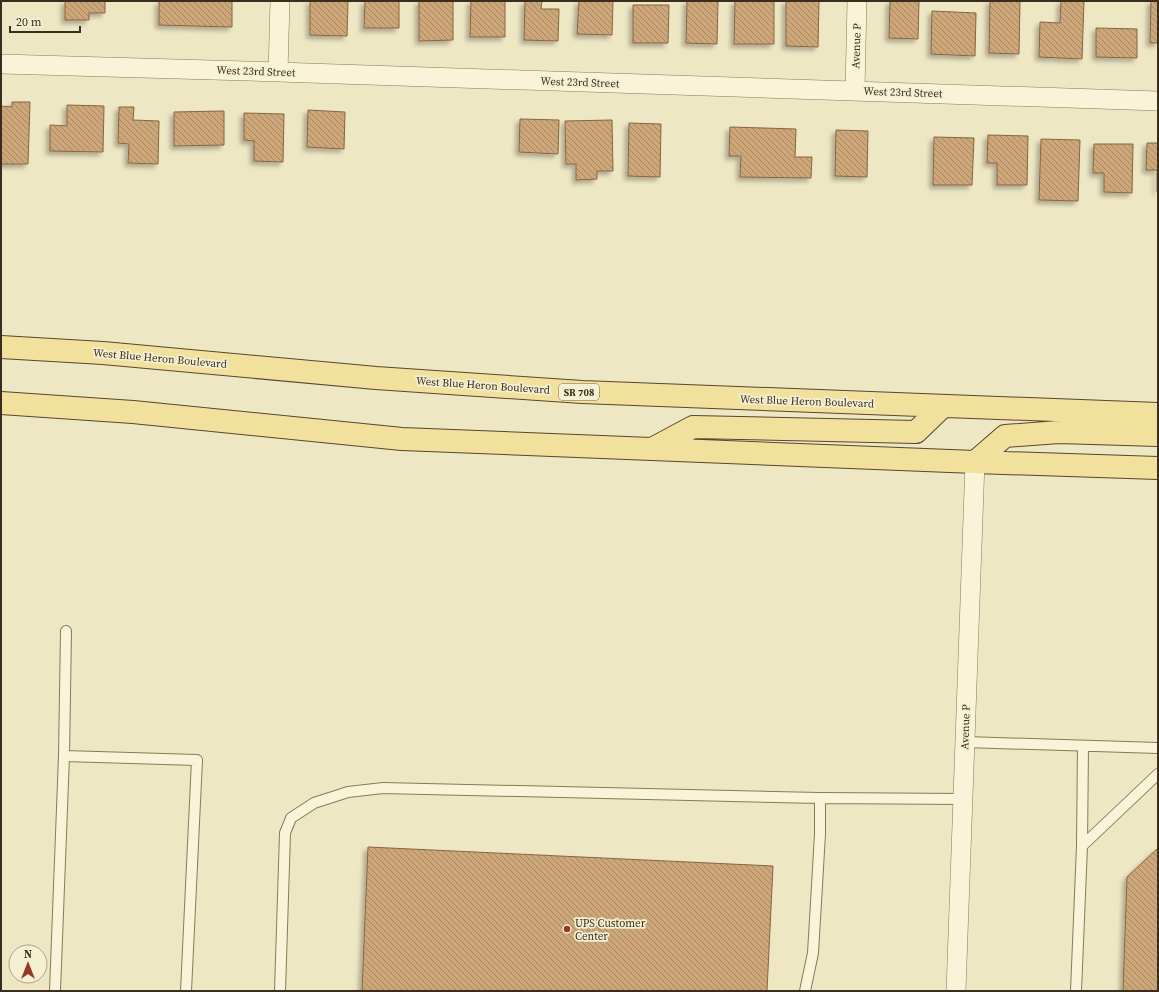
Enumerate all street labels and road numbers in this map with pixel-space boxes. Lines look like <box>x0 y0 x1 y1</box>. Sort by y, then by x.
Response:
street label: Avenue P <box>848 23 865 69</box>
street label: West 23rd Street <box>216 63 296 80</box>
street label: West 23rd Street <box>540 74 620 91</box>
street label: West 23rd Street <box>863 84 943 101</box>
street label: West Blue Heron Boulevard <box>92 345 228 372</box>
street label: West Blue Heron Boulevard <box>415 373 551 398</box>
road number: SR 708 <box>559 384 599 400</box>
street label: West Blue Heron Boulevard <box>740 392 875 411</box>
street label: Avenue P <box>957 704 974 750</box>

